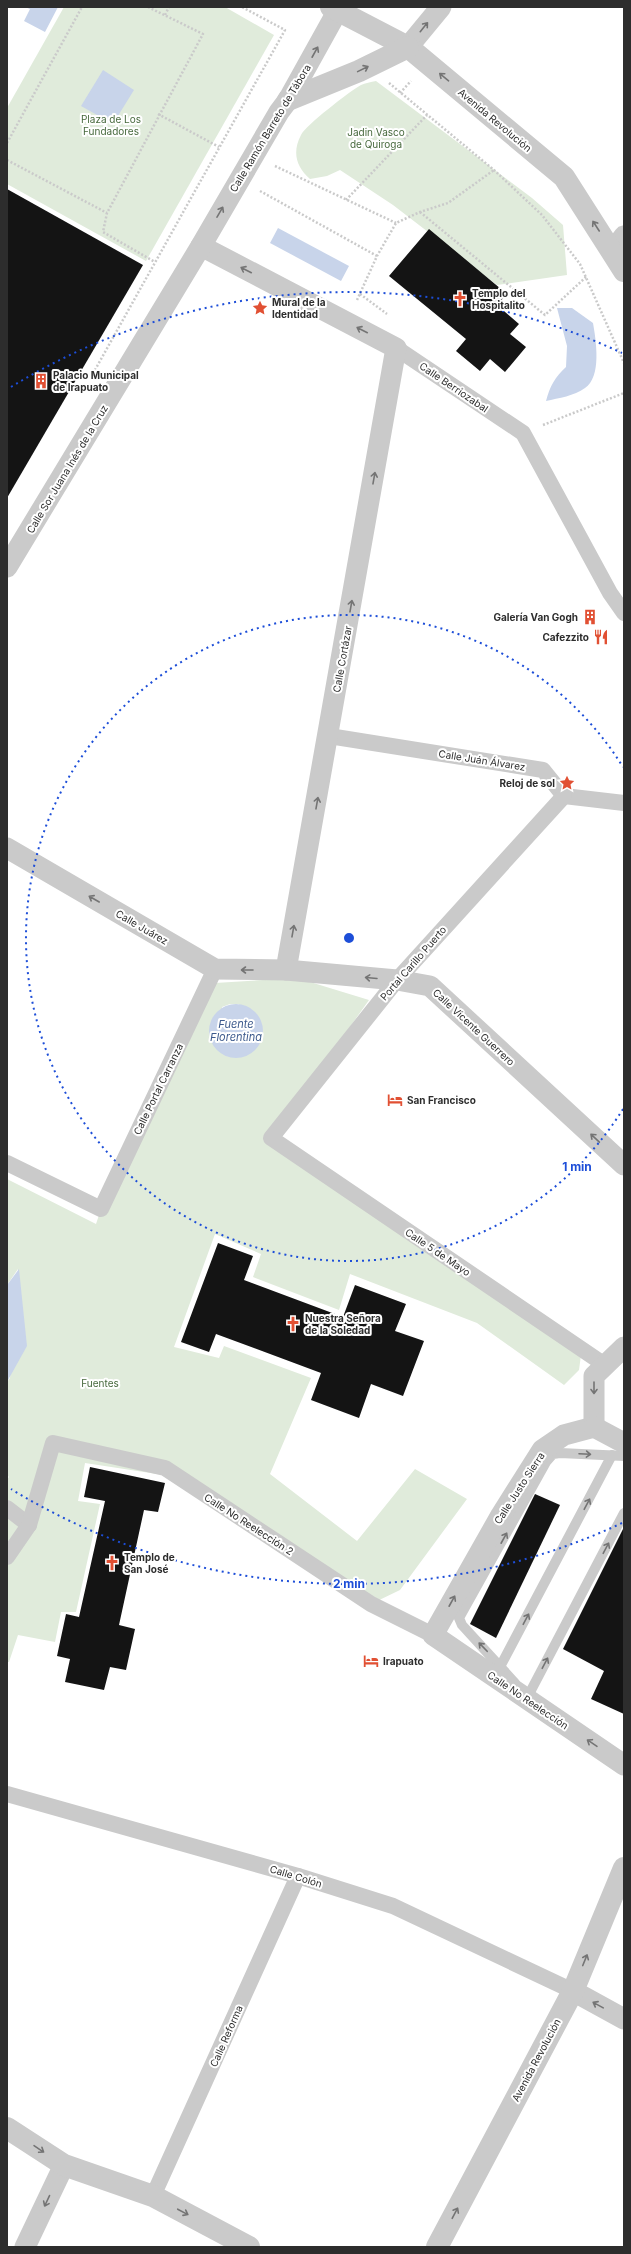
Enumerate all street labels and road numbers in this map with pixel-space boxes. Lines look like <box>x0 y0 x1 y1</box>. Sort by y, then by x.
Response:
street label: Calle Ramón Barreto de Tábora <box>227 62 313 194</box>
street label: Avenida Revolución <box>456 86 534 154</box>
street label: Calle Berriozabal <box>417 360 491 414</box>
street label: Calle Sor Juana Inés de la Cruz <box>24 403 110 535</box>
street label: Calle Cortázar <box>330 625 354 693</box>
street label: Calle Juán Álvarez <box>438 746 526 773</box>
street label: Calle Juárez <box>114 907 170 947</box>
street label: Portal Carillo Puerto <box>377 923 449 1003</box>
street label: Calle Vicente Guerrero <box>431 986 517 1068</box>
street label: Calle Portal Carranza <box>131 1041 185 1137</box>
street label: Calle 5 de Mayo <box>403 1226 473 1278</box>
street label: Calle Justo Sierra <box>491 1450 547 1526</box>
street label: Calle No Reelección 2 <box>202 1491 296 1557</box>
street label: Calle No Reelección <box>485 1669 571 1732</box>
street label: Calle Colón <box>268 1862 324 1890</box>
street label: Calle Reforma <box>207 2003 245 2069</box>
street label: Avenida Revolución <box>509 2016 563 2103</box>

